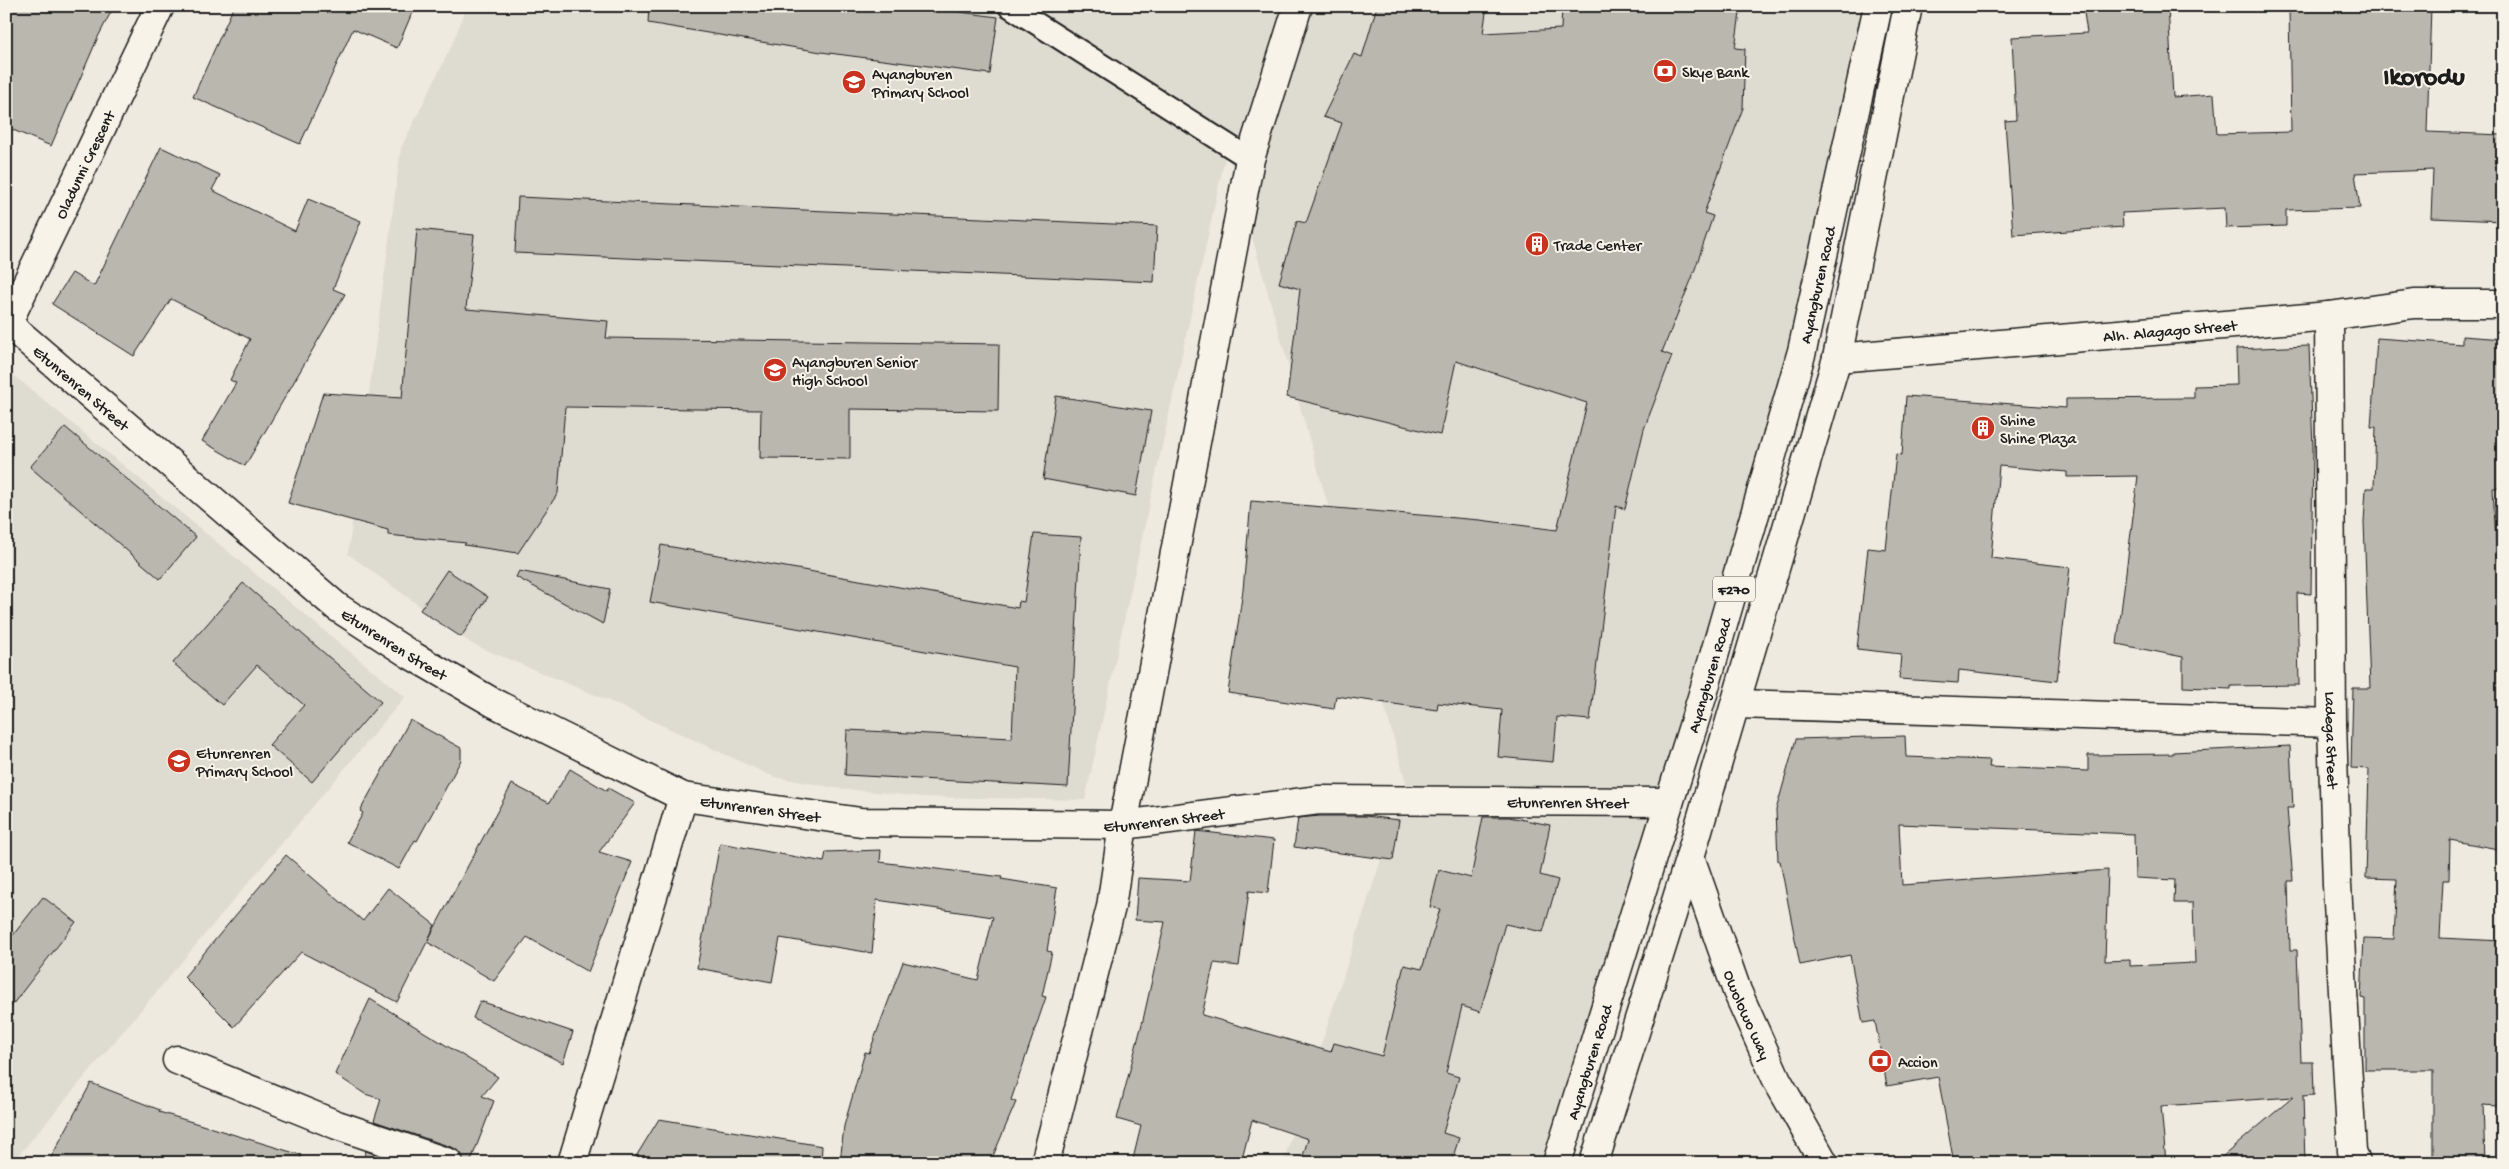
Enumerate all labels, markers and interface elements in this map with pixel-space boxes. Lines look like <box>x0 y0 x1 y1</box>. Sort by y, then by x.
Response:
bank icon: Skye Bank <box>1652 58 1678 84</box>
district label: Ikorodu <box>2383 64 2466 95</box>
place label: Skye Bank <box>1682 65 1750 84</box>
place label: Ayangburen Primary School <box>871 67 969 104</box>
school or university icon: Ayangburen Primary School <box>841 69 867 95</box>
street label: Oladunni Crescent <box>53 107 122 223</box>
street label: Ayangburen Road <box>1798 224 1842 346</box>
building icon: Trade Center <box>1524 231 1550 257</box>
place label: Trade Center <box>1553 238 1642 257</box>
street label: Alh. Alagago Street <box>2102 318 2239 348</box>
street label: Etunrenren Street <box>27 343 133 438</box>
place label: Ayangburen Senior High School <box>792 355 918 392</box>
school or university icon: Ayangburen Senior High School <box>762 357 788 383</box>
place label: Shine Shine Plaza <box>2000 413 2077 450</box>
building icon: Shine Shine Plaza <box>1970 415 1996 441</box>
road number: F270 <box>1713 576 1755 602</box>
street label: Etunrenren Street <box>336 606 450 687</box>
street label: Ayangburen Road <box>1685 614 1738 736</box>
street label: Ladega Street <box>2319 692 2340 790</box>
place label: Etunrenren Primary School <box>195 746 293 783</box>
school or university icon: Etunrenren Primary School <box>166 748 192 774</box>
street label: Etunrenren Street <box>698 793 823 829</box>
street label: Etunrenren Street <box>1507 795 1630 815</box>
street label: Etunrenren Street <box>1104 806 1227 838</box>
street label: Owolowo way <box>1717 968 1773 1064</box>
street label: Ayangburen Road <box>1565 1002 1619 1123</box>
bank icon: Accion <box>1867 1048 1893 1074</box>
place label: Accion <box>1898 1055 1938 1074</box>

